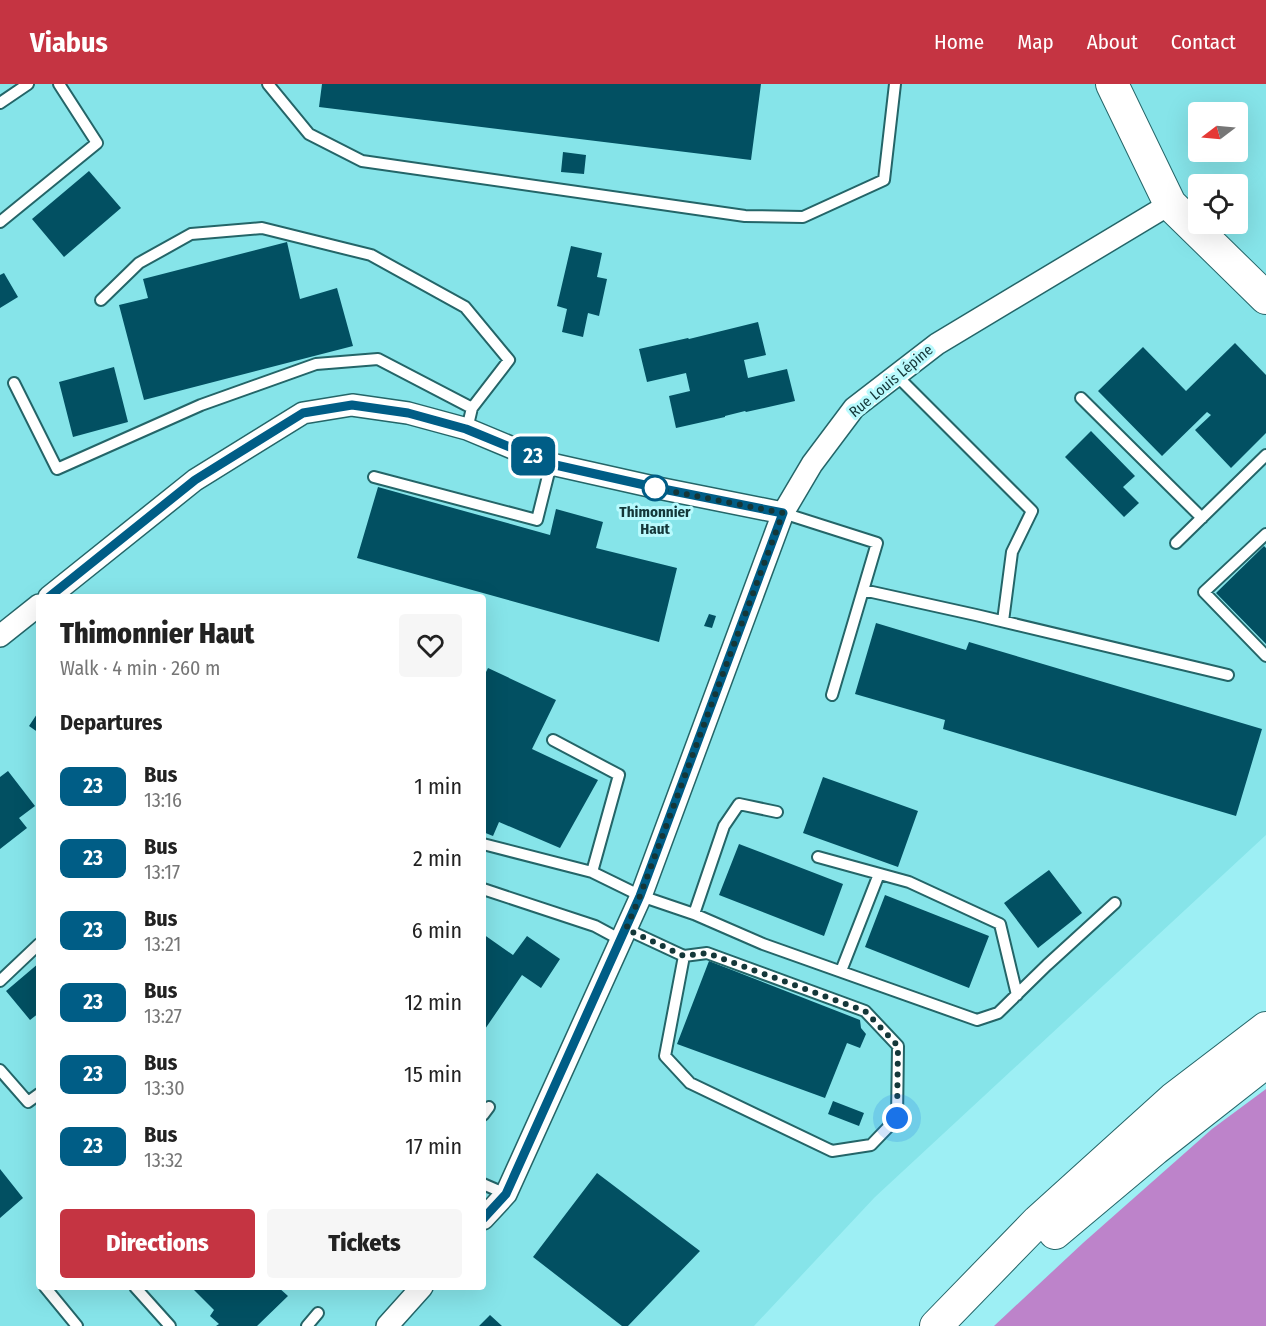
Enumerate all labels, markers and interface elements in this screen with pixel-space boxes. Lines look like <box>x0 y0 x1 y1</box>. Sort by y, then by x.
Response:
text: Viabus <box>30 26 108 59</box>
text: Home <box>934 29 984 55</box>
text: Map <box>1017 29 1054 55</box>
text: About <box>1087 29 1138 55</box>
text: Contact <box>1171 29 1236 55</box>
north arrow <box>1188 102 1248 162</box>
map controls <box>1188 102 1248 234</box>
button: locate <box>1188 174 1248 234</box>
street label: Rue Louis Lépine <box>846 341 936 421</box>
line badge: 23 <box>506 436 560 476</box>
text: 23 <box>523 443 543 469</box>
marker: Thimonnier Haut <box>642 475 668 501</box>
place label: Thimonnier Haut <box>619 503 691 538</box>
button: heart <box>399 614 462 677</box>
text: Thimonnier Haut <box>60 617 254 650</box>
text: Walk · 4 min · 260 m <box>60 656 220 680</box>
text: Departures <box>60 709 162 736</box>
text: Bus <box>144 761 177 788</box>
text: 23 <box>83 773 103 799</box>
text: 1 min <box>414 773 462 800</box>
text: 13:16 <box>144 788 182 812</box>
text: Bus <box>144 833 177 860</box>
text: 23 <box>83 845 103 871</box>
text: 2 min <box>413 845 462 872</box>
text: 13:17 <box>144 860 180 884</box>
text: Bus <box>144 905 177 932</box>
text: 23 <box>83 917 103 943</box>
text: 6 min <box>412 917 462 944</box>
text: 13:21 <box>144 932 181 956</box>
text: Bus <box>144 977 177 1004</box>
text: 23 <box>83 989 103 1015</box>
text: 12 min <box>404 989 462 1016</box>
text: 13:27 <box>144 1004 182 1028</box>
text: Bus <box>144 1049 177 1076</box>
text: 23 <box>83 1061 103 1087</box>
text: 15 min <box>404 1061 462 1088</box>
text: 13:30 <box>144 1076 185 1100</box>
your location <box>882 1103 912 1133</box>
text: Bus <box>144 1121 177 1148</box>
text: 23 <box>83 1133 103 1159</box>
text: 17 min <box>405 1133 462 1160</box>
text: 13:32 <box>144 1148 183 1172</box>
button: Directions <box>60 1209 255 1278</box>
button: Tickets <box>267 1209 462 1278</box>

